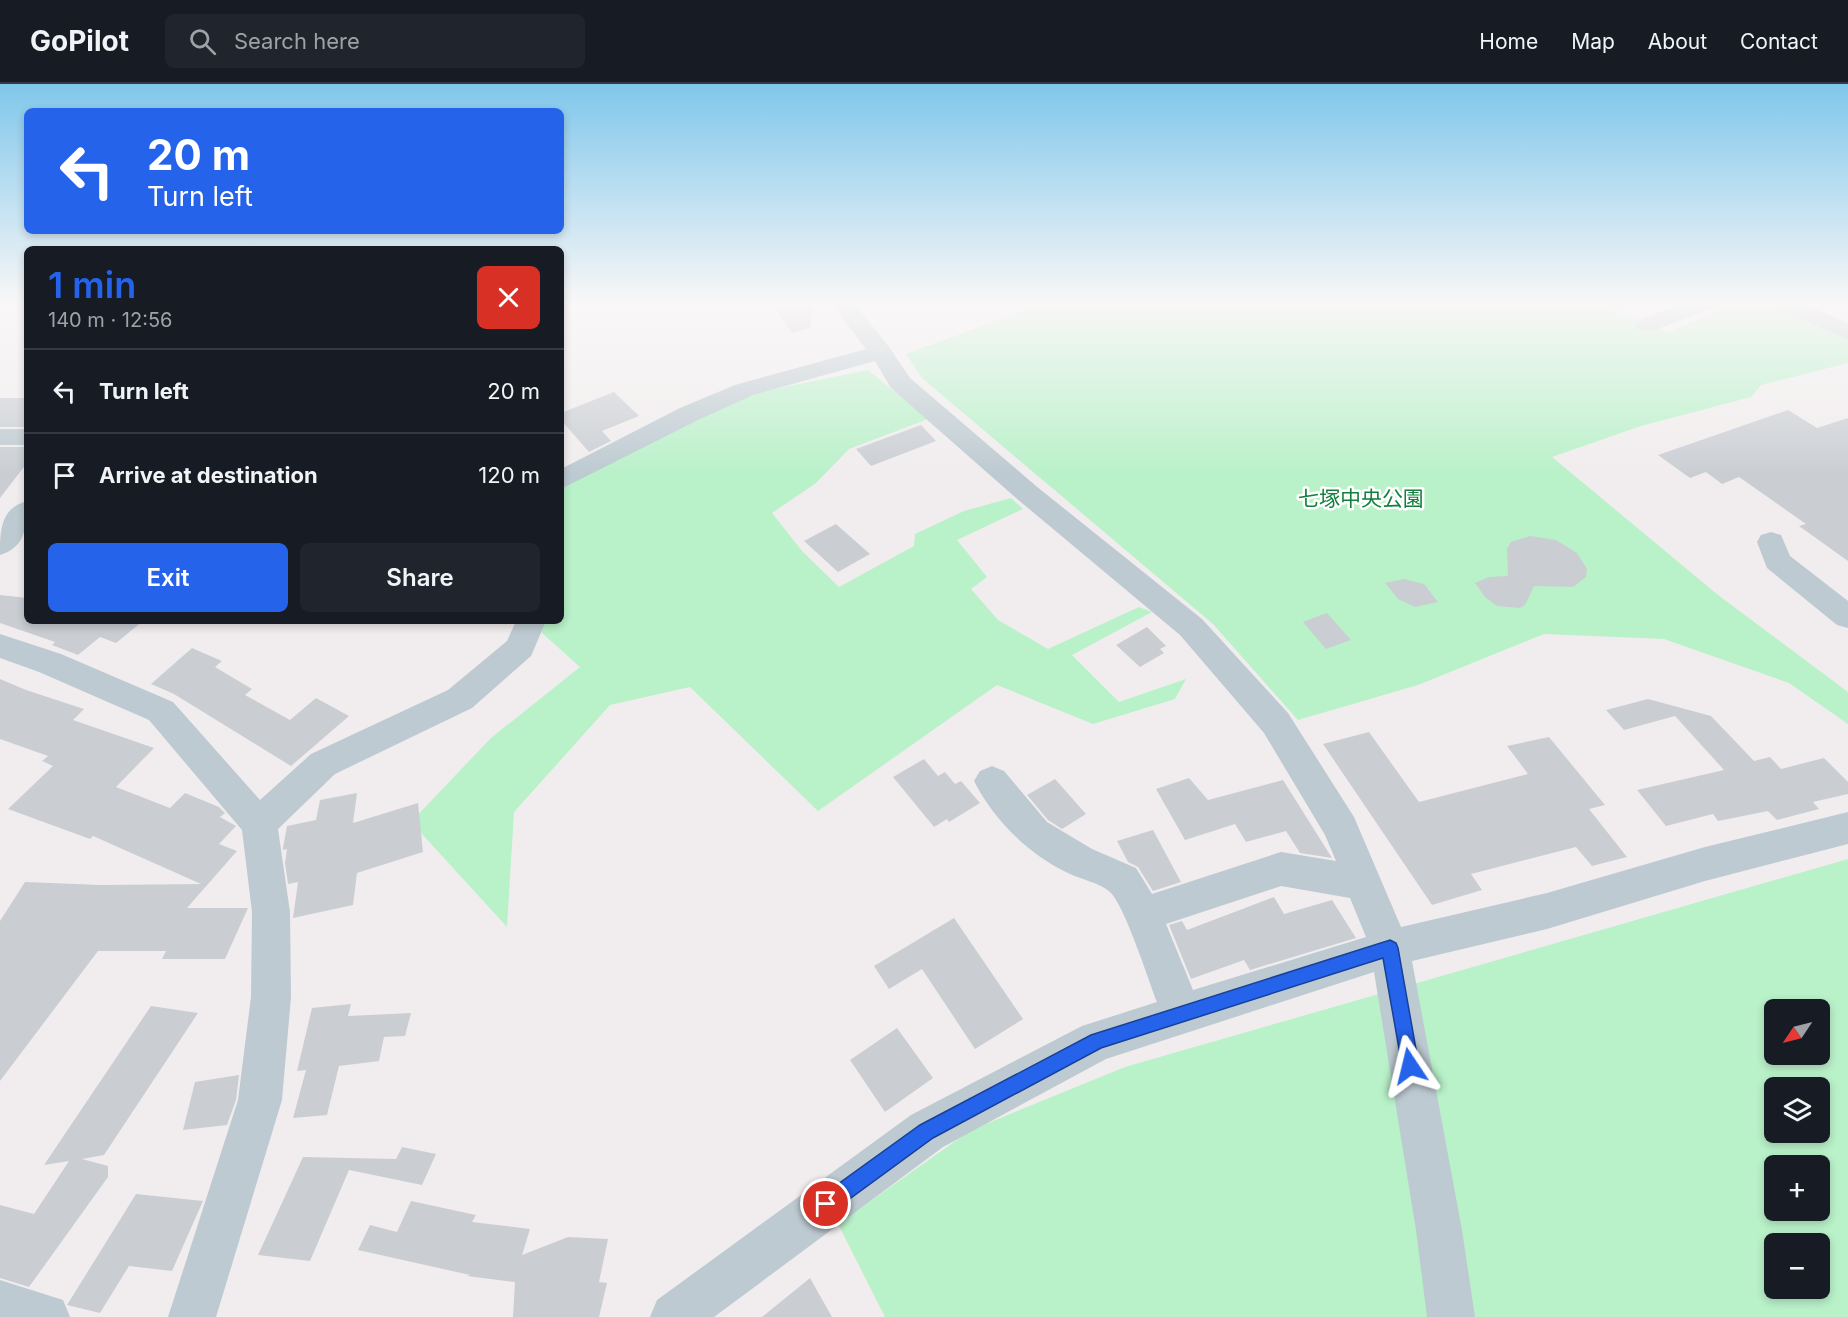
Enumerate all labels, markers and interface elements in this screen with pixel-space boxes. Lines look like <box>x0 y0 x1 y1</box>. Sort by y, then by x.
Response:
search box <box>165 14 585 68</box>
text: GoPilot <box>30 24 129 58</box>
icon: search <box>186 25 219 58</box>
text: Search here <box>234 28 360 54</box>
text: Home <box>1479 29 1538 54</box>
text: Map <box>1571 29 1615 54</box>
text: About <box>1648 29 1707 54</box>
text: Contact <box>1740 29 1818 54</box>
text: 20 m <box>147 129 250 180</box>
icon: left <box>48 132 126 210</box>
text: Turn left <box>147 180 253 213</box>
text: 1 min <box>48 263 136 307</box>
button: close <box>477 266 540 329</box>
text: 140 m · 12:56 <box>48 308 172 332</box>
icon: left <box>48 375 81 408</box>
text: Turn left <box>99 378 189 404</box>
text: 20 m <box>487 378 540 404</box>
icon: arrive <box>48 459 81 492</box>
text: Arrive at destination <box>99 462 318 488</box>
text: 120 m <box>478 462 540 488</box>
park label: 七塚中央公園 <box>1298 486 1424 511</box>
button: Exit <box>48 543 288 612</box>
button: Share <box>300 543 540 612</box>
north arrow <box>1764 999 1830 1065</box>
map controls <box>1764 999 1830 1299</box>
position arrow <box>1378 1034 1442 1098</box>
button: layers <box>1764 1077 1830 1143</box>
button: + <box>1764 1155 1830 1221</box>
pin <box>800 1178 851 1229</box>
icon: arrive <box>809 1187 842 1220</box>
button: − <box>1764 1233 1830 1299</box>

